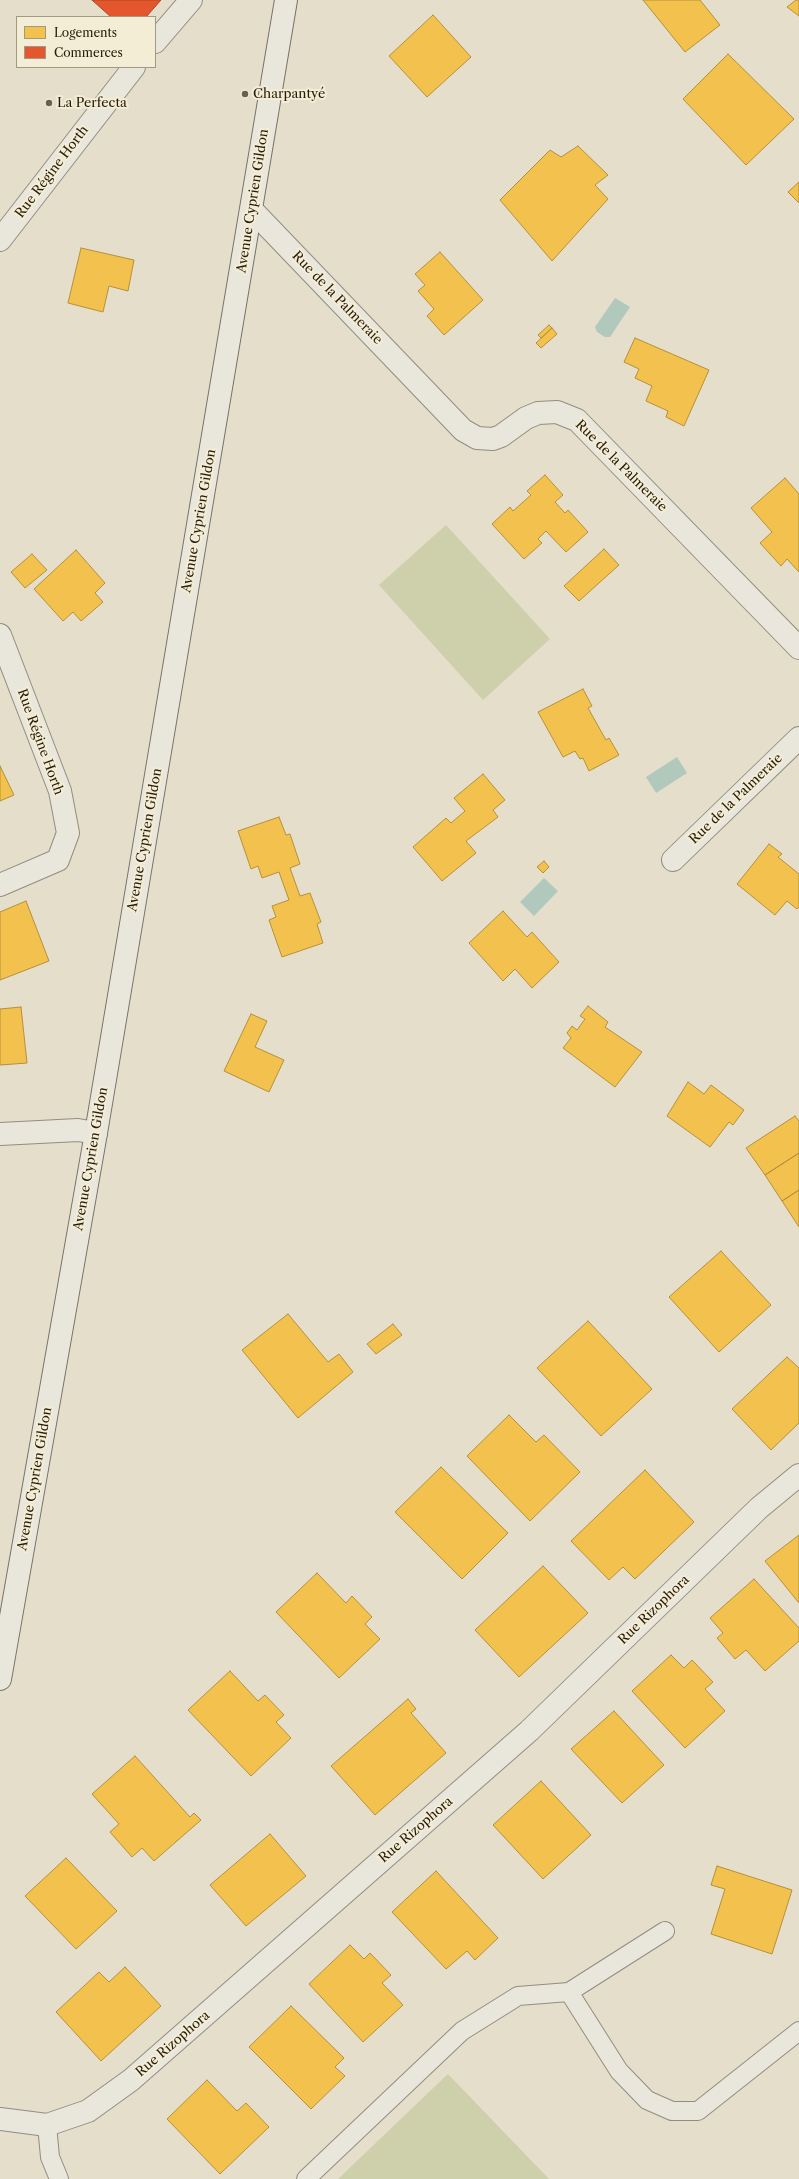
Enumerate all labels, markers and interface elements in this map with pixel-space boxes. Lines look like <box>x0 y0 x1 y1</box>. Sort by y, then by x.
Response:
legend <box>16 16 156 68</box>
text: Logements <box>54 25 117 40</box>
text: Commerces <box>54 45 123 60</box>
place label: Charpantyé <box>253 86 325 102</box>
marker: Charpantyé <box>240 89 250 99</box>
place label: La Perfecta <box>57 95 127 111</box>
marker: La Perfecta <box>44 98 54 108</box>
street label: Rue Régine Horth <box>12 123 92 221</box>
street label: Avenue Cyprien Gildon <box>234 128 272 274</box>
street label: Rue de la Palmeraie <box>289 248 385 348</box>
street label: Rue de la Palmeraie <box>572 417 670 515</box>
street label: Avenue Cyprien Gildon <box>179 448 219 594</box>
street label: Rue Régine Horth <box>14 687 66 797</box>
street label: Rue de la Palmeraie <box>686 751 786 847</box>
street label: Avenue Cyprien Gildon <box>125 767 165 913</box>
street label: Avenue Cyprien Gildon <box>71 1086 111 1232</box>
street label: Avenue Cyprien Gildon <box>15 1406 55 1552</box>
street label: Rue Rizophora <box>615 1572 693 1648</box>
street label: Rue Rizophora <box>376 1794 456 1866</box>
street label: Rue Rizophora <box>133 2008 213 2080</box>

